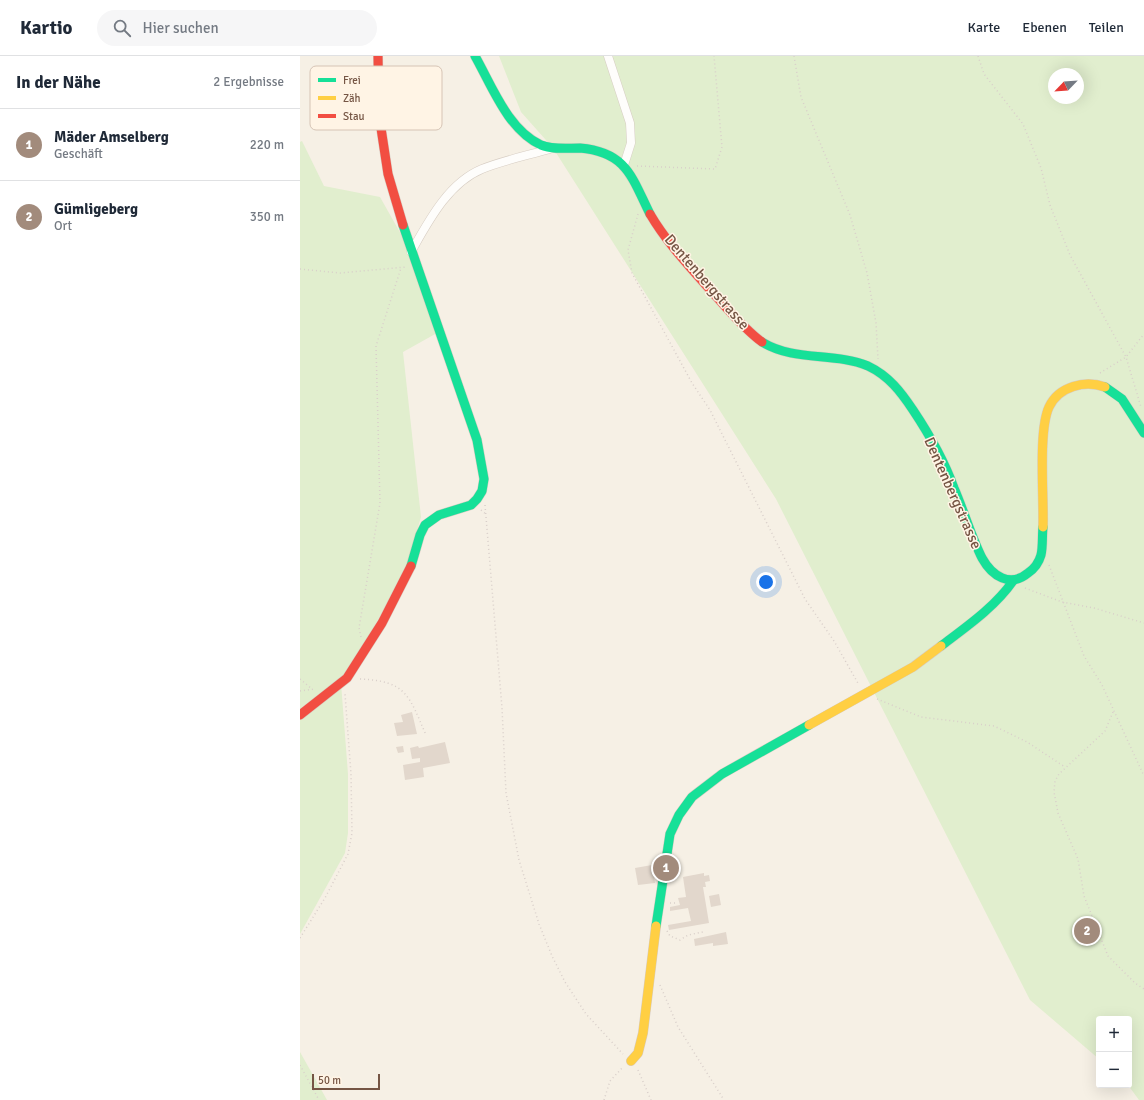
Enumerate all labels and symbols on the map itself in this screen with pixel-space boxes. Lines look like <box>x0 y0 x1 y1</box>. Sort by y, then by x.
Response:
legend <box>310 66 442 130</box>
north arrow <box>1048 68 1084 104</box>
text: Frei <box>343 74 361 87</box>
text: Zäh <box>343 92 361 105</box>
text: Stau <box>343 110 365 123</box>
street label: Dentenbergstrasse <box>661 231 753 333</box>
street label: Dentenbergstrasse <box>920 434 986 552</box>
your location <box>756 572 776 592</box>
pin: 1 <box>653 853 679 883</box>
pin: 2 <box>1074 916 1100 946</box>
scale bar <box>312 1072 380 1091</box>

